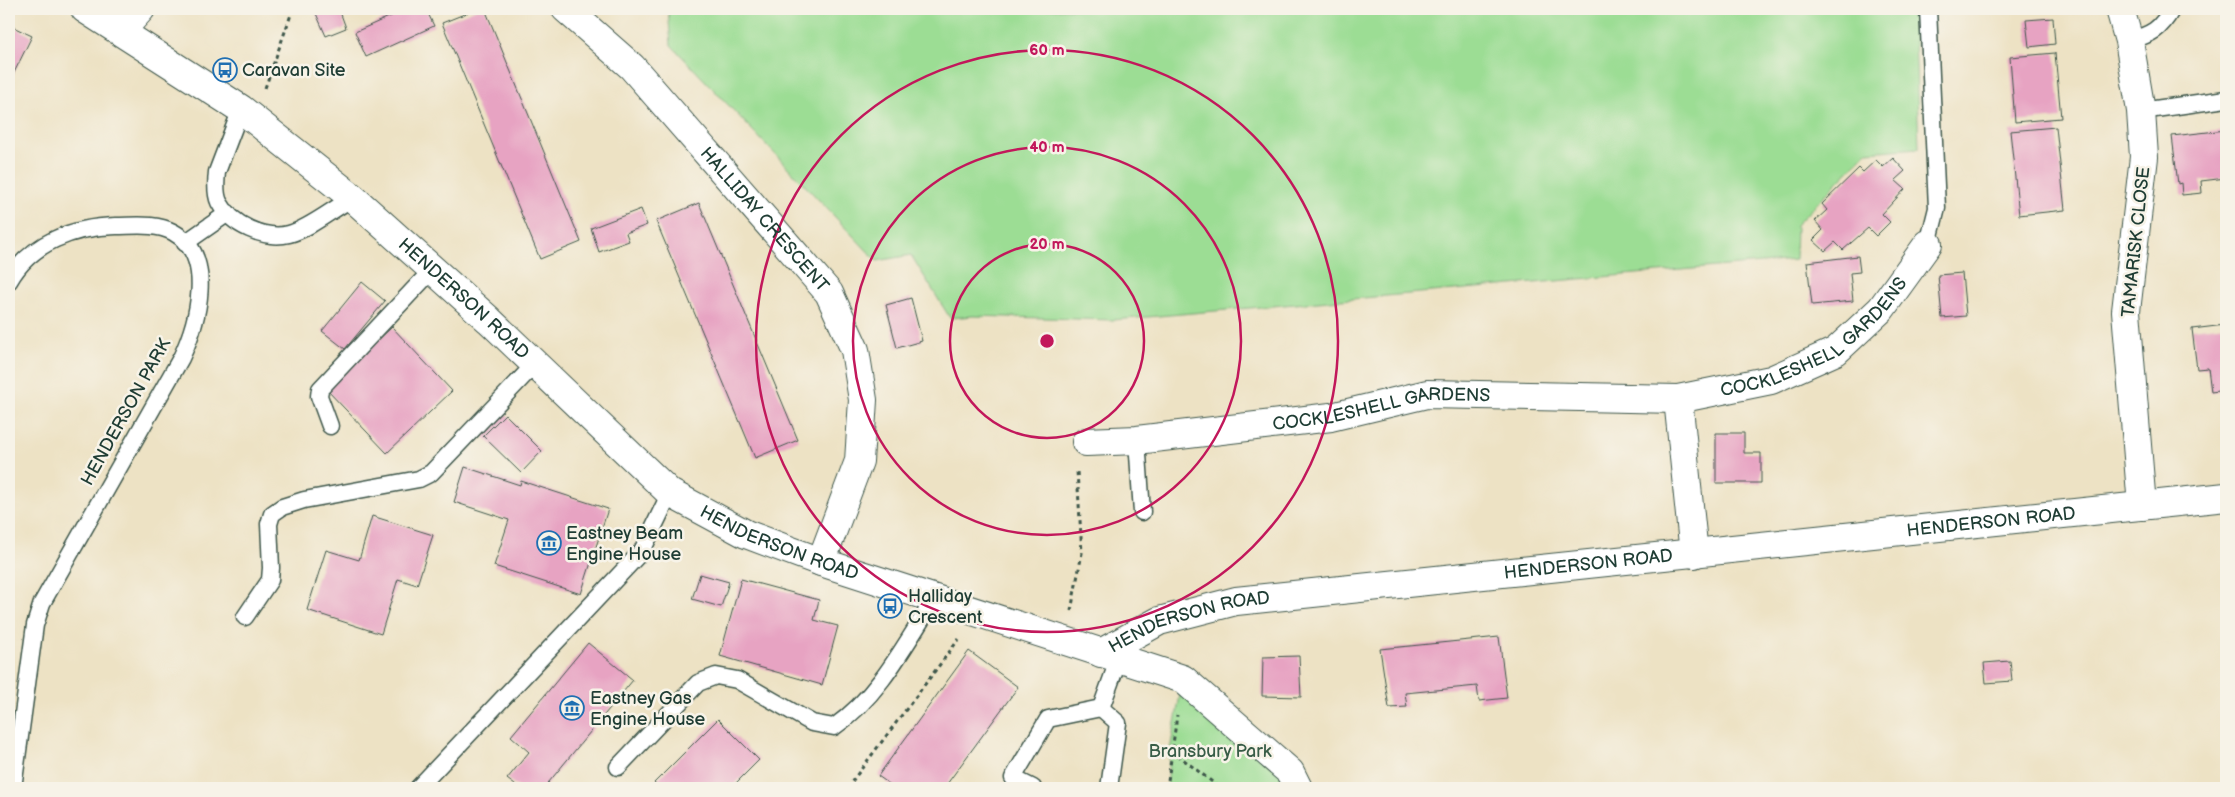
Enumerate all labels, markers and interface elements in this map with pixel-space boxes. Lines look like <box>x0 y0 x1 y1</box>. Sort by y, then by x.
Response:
text: 60 m <box>1029 41 1065 60</box>
bus stop icon: Caravan Site <box>212 57 238 83</box>
place label: Caravan Site <box>242 60 346 81</box>
text: 40 m <box>1029 138 1065 157</box>
street label: HALLIDAY CRESCENT <box>696 143 834 296</box>
street label: TAMARISK CLOSE <box>2118 166 2154 318</box>
street label: HENDERSON ROAD <box>394 233 534 363</box>
text: 20 m <box>1030 235 1065 254</box>
street label: COCKLESHELL GARDENS <box>1718 273 1911 401</box>
centre of rings <box>1038 332 1056 350</box>
street label: HENDERSON PARK <box>77 334 175 489</box>
street label: COCKLESHELL GARDENS <box>1271 384 1491 434</box>
street label: HENDERSON ROAD <box>697 501 861 584</box>
street label: HENDERSON ROAD <box>1906 502 2076 541</box>
place label: Eastney Beam Engine House <box>566 523 683 565</box>
museum icon: Eastney Beam Engine House <box>536 530 562 556</box>
street label: HENDERSON ROAD <box>1503 545 1674 583</box>
place label: Halliday Crescent <box>908 586 983 628</box>
street label: HENDERSON ROAD <box>1105 587 1271 657</box>
bus stop icon: Halliday Crescent <box>877 593 903 619</box>
place label: Eastney Gas Engine House <box>590 688 705 730</box>
museum icon: Eastney Gas Engine House <box>559 695 585 721</box>
park label: Bransbury Park <box>1148 741 1272 762</box>

